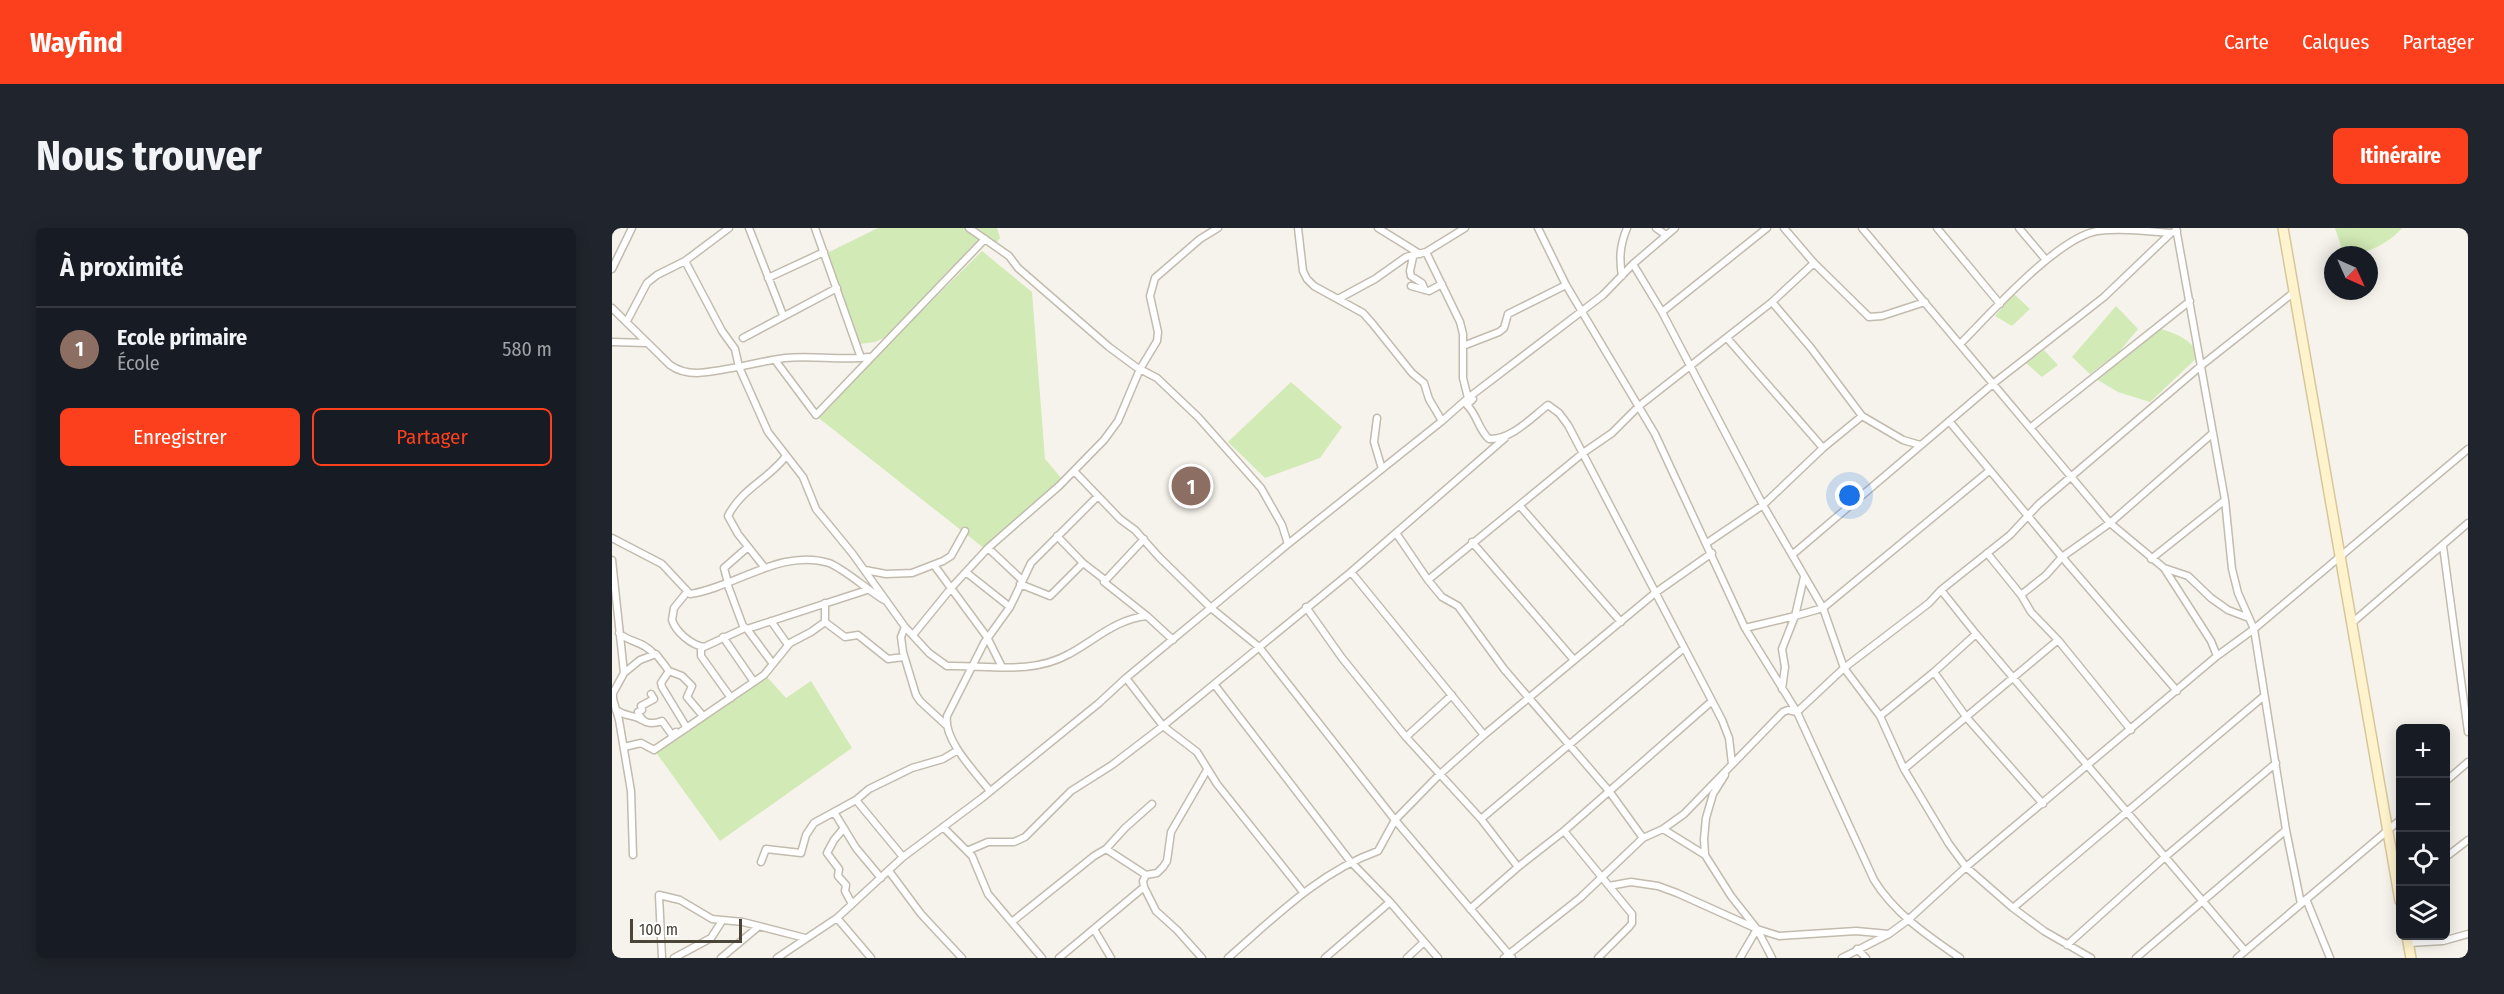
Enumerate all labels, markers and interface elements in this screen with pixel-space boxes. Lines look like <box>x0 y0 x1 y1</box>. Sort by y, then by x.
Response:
text: Wayfind <box>30 26 123 59</box>
text: Carte <box>2224 29 2269 55</box>
text: Calques <box>2302 29 2369 55</box>
text: Partager <box>2402 29 2474 55</box>
button: Itinéraire <box>2333 128 2468 184</box>
text: Nous trouver <box>36 131 262 181</box>
north arrow <box>2324 246 2378 300</box>
text: À proximité <box>60 252 183 283</box>
text: Ecole primaire <box>117 324 247 351</box>
text: 1 <box>75 337 84 361</box>
text: 580 m <box>502 337 552 361</box>
text: École <box>117 351 160 375</box>
button: Enregistrer <box>60 408 300 466</box>
button: Partager <box>312 408 552 466</box>
pin: 1 <box>1172 464 1210 508</box>
your location <box>1835 481 1864 510</box>
map controls <box>2396 724 2450 940</box>
button: + <box>2396 724 2450 778</box>
button: − <box>2396 778 2450 832</box>
button: locate <box>2396 832 2450 886</box>
button: layers <box>2396 886 2450 940</box>
scale bar <box>630 916 742 944</box>
text: 100 m <box>639 920 678 939</box>

